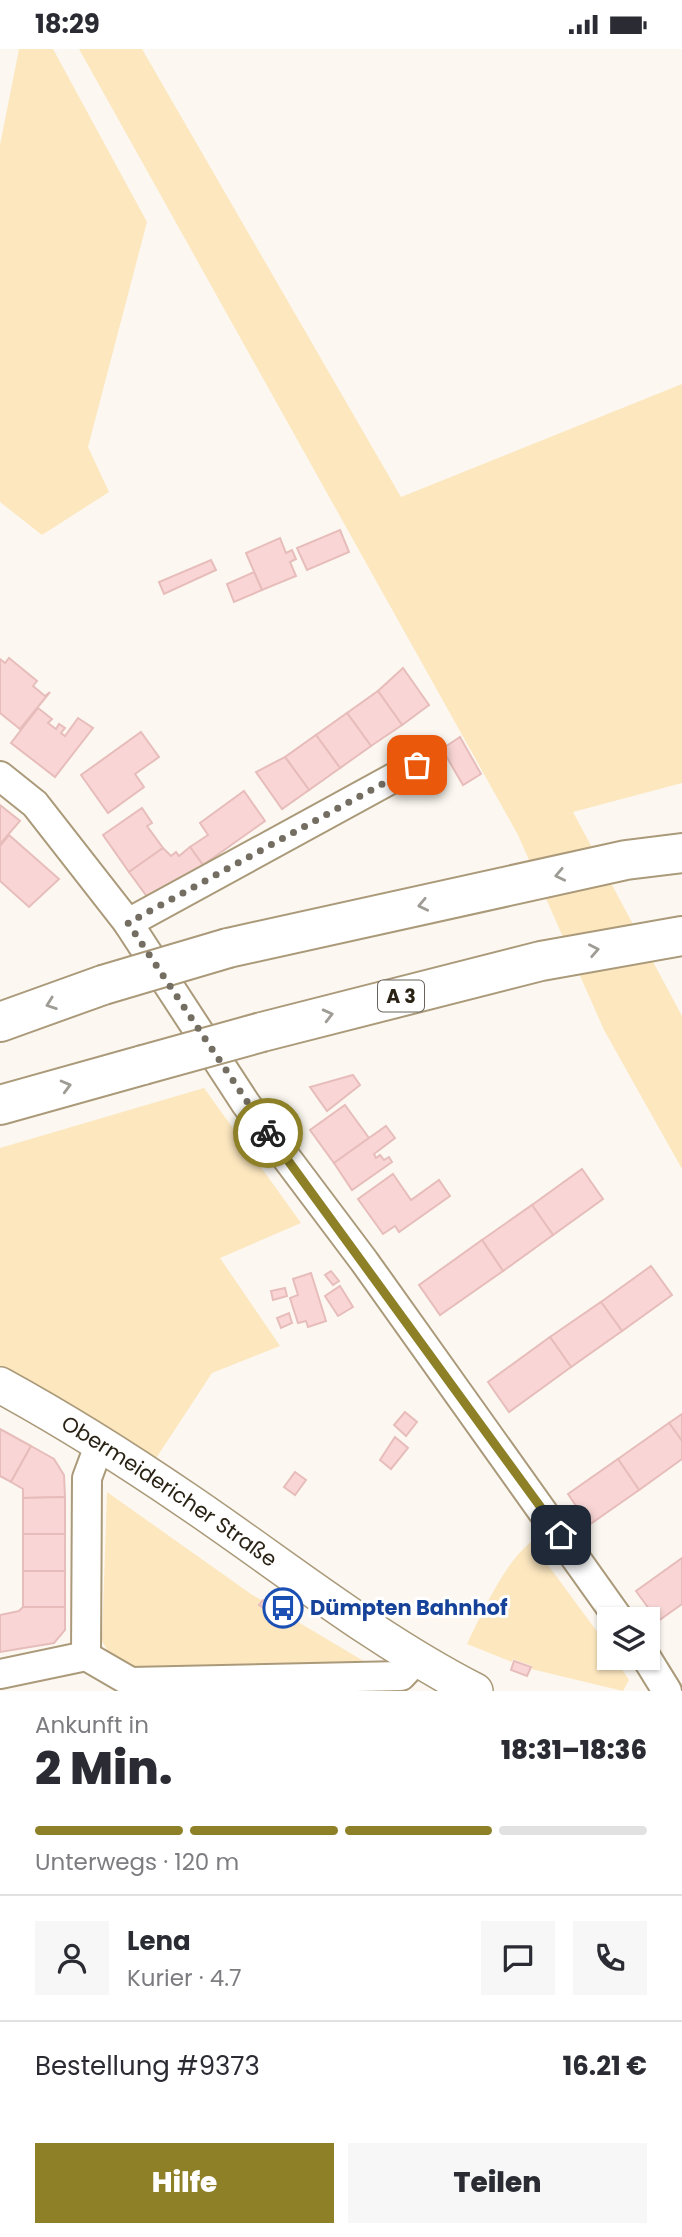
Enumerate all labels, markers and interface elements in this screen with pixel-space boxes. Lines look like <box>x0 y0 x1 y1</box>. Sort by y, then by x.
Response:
text: 18:29 <box>35 6 100 42</box>
pin <box>387 735 447 795</box>
icon: bag <box>398 746 436 784</box>
one-way arrow <box>554 866 566 881</box>
one-way arrow <box>417 896 429 911</box>
one-way arrow <box>588 944 600 959</box>
road number: A 3 <box>378 980 424 1011</box>
one-way arrow <box>46 995 58 1009</box>
one-way arrow <box>322 1009 334 1023</box>
one-way arrow <box>60 1080 72 1095</box>
courier <box>233 1098 303 1168</box>
icon: bike <box>249 1114 287 1152</box>
street label: Obermeidericher Straße <box>56 1408 283 1574</box>
pin <box>531 1505 591 1565</box>
icon: home <box>542 1516 580 1554</box>
bus stop icon: Dümpten Bahnhof <box>262 1587 304 1629</box>
place label: Dümpten Bahnhof <box>310 1593 508 1622</box>
map controls <box>597 1607 660 1670</box>
button: layers <box>597 1607 660 1670</box>
text: Ankunft in <box>35 1709 149 1741</box>
text: 18:31–18:36 <box>501 1732 647 1768</box>
text: 2 Min. <box>35 1736 173 1800</box>
text: Unterwegs · 120 m <box>35 1846 239 1878</box>
button: person <box>35 1921 109 1995</box>
button: chat <box>481 1921 555 1995</box>
button: phone <box>573 1921 647 1995</box>
text: Lena <box>127 1923 191 1959</box>
text: Kurier · 4.7 <box>127 1962 242 1994</box>
text: Bestellung #9373 <box>35 2048 260 2084</box>
text: 16.21 € <box>562 2048 647 2084</box>
button: Hilfe <box>35 2143 334 2223</box>
button: Teilen <box>348 2143 647 2223</box>

